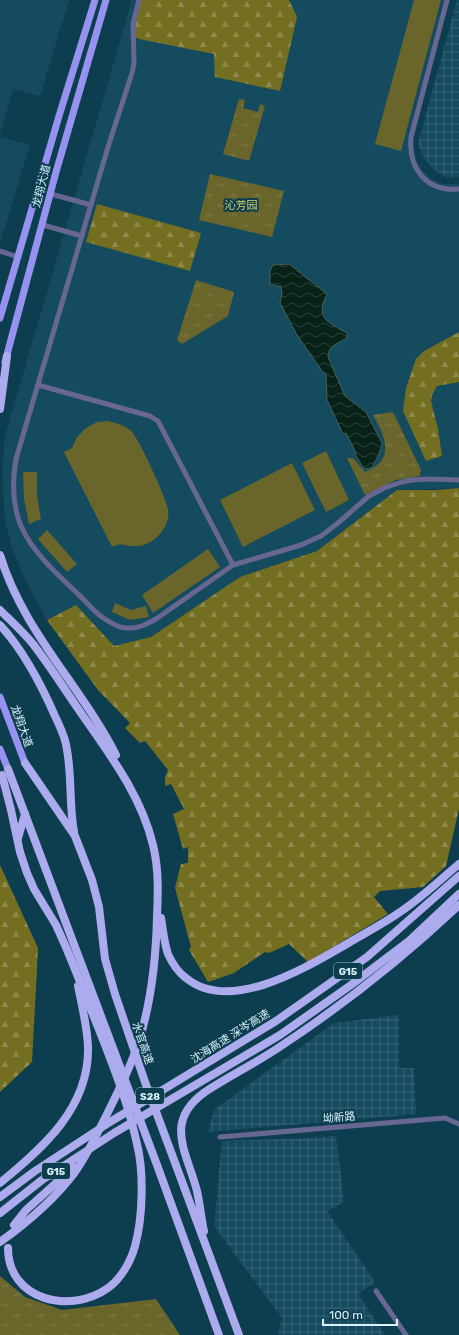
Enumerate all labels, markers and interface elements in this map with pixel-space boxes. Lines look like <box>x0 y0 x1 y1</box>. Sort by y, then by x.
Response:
street label: 龙翔大道 <box>30 163 53 209</box>
park label: 沁芳园 <box>225 199 258 212</box>
street label: 龙翔大道 <box>8 703 35 749</box>
road number: G15 <box>334 963 362 979</box>
street label: 沈海高速 深岑高速 <box>188 1007 272 1066</box>
street label: 水官高速 <box>129 1020 156 1066</box>
road number: S28 <box>136 1088 164 1104</box>
street label: 坳新路 <box>322 1110 356 1125</box>
road number: G15 <box>42 1163 70 1179</box>
scale bar <box>323 1301 397 1327</box>
text: 100 m <box>329 1308 363 1322</box>

